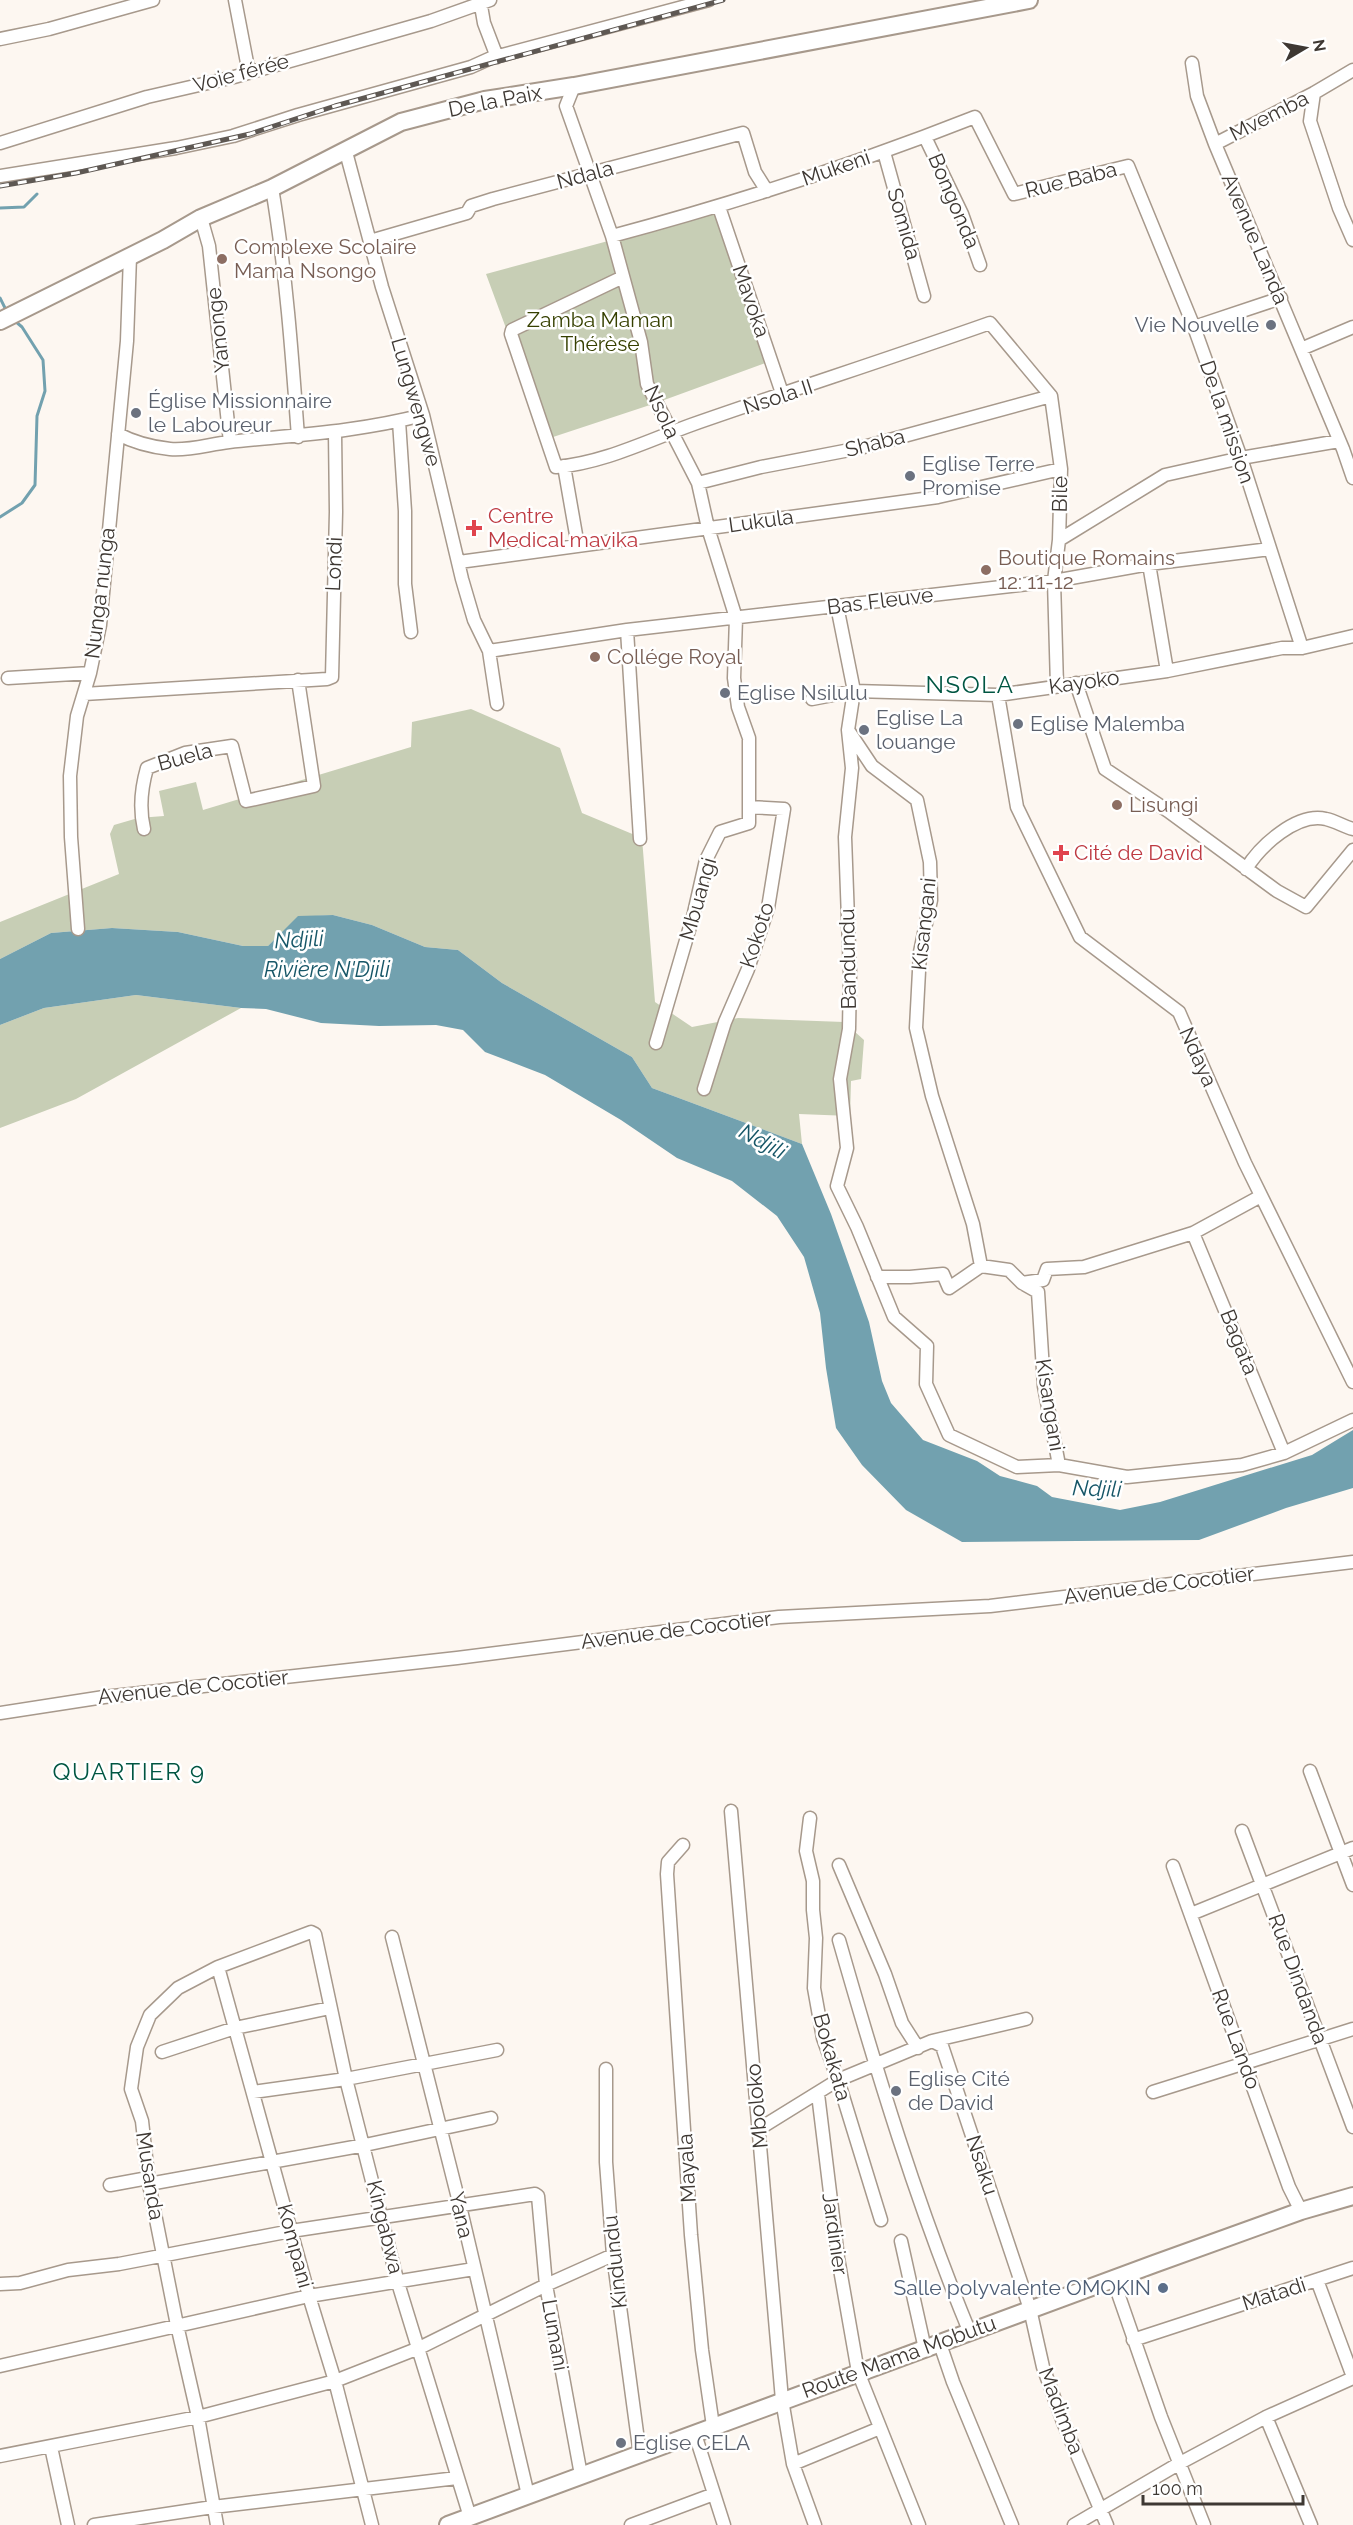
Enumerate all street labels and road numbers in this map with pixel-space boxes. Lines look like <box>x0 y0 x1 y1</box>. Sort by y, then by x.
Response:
street label: Voie férée <box>190 48 292 97</box>
street label: De la Paix <box>446 79 544 122</box>
street label: Mvemba <box>1225 85 1312 146</box>
street label: Mukeni <box>798 144 873 191</box>
street label: Bongonda <box>923 149 986 252</box>
street label: Ndala <box>554 155 616 194</box>
street label: Rue Baba <box>1022 156 1119 203</box>
street label: Avenue Landa <box>1217 170 1294 308</box>
street label: Somida <box>882 185 927 263</box>
street label: Mavoka <box>727 261 776 340</box>
street label: Yanonge <box>201 286 234 374</box>
street label: Lungwengwe <box>386 334 447 469</box>
street label: De la mission <box>1195 357 1260 487</box>
street label: Nsola II <box>740 374 816 419</box>
street label: Nsola <box>639 381 686 442</box>
street label: Shaba <box>842 423 907 462</box>
street label: Bile <box>1047 475 1072 513</box>
street label: Lukula <box>727 504 795 537</box>
street label: Nunga nunga <box>79 526 120 660</box>
street label: Londi <box>320 536 347 592</box>
street label: Bas Fleuve <box>825 582 935 619</box>
street label: Kayoko <box>1047 664 1121 699</box>
street label: Buela <box>155 737 215 776</box>
street label: Mbuangi <box>674 855 721 943</box>
street label: Kisangani <box>906 876 941 972</box>
street label: Kokoto <box>734 899 779 971</box>
street label: Bandundu <box>834 908 861 1010</box>
street label: Ndaya <box>1174 1023 1223 1091</box>
street label: Bagata <box>1215 1305 1264 1378</box>
street label: Kisangani <box>1031 1357 1070 1453</box>
street label: Avenue de Cocotier <box>1062 1560 1256 1609</box>
street label: Avenue de Cocotier <box>579 1605 773 1654</box>
street label: Avenue de Cocotier <box>96 1664 290 1709</box>
street label: Rue Dindanda <box>1263 1910 1334 2047</box>
street label: Rue Lando <box>1207 1985 1266 2093</box>
street label: Bokakata <box>808 2010 857 2104</box>
street label: Mboloko <box>740 2063 773 2150</box>
street label: Musanda <box>131 2130 170 2222</box>
street label: Nsaku <box>961 2132 1004 2198</box>
street label: Mayala <box>672 2133 701 2203</box>
street label: Kingabwa <box>362 2177 409 2276</box>
street label: Yana <box>444 2189 479 2241</box>
street label: Jardinier <box>817 2191 854 2277</box>
street label: Kompani <box>272 2201 319 2291</box>
street label: Kindundu <box>597 2214 632 2310</box>
street label: Matadi <box>1239 2271 1309 2316</box>
street label: Lumani <box>537 2297 574 2373</box>
street label: Route Mama Mobutu <box>799 2310 999 2403</box>
street label: Madimba <box>1033 2364 1089 2458</box>

